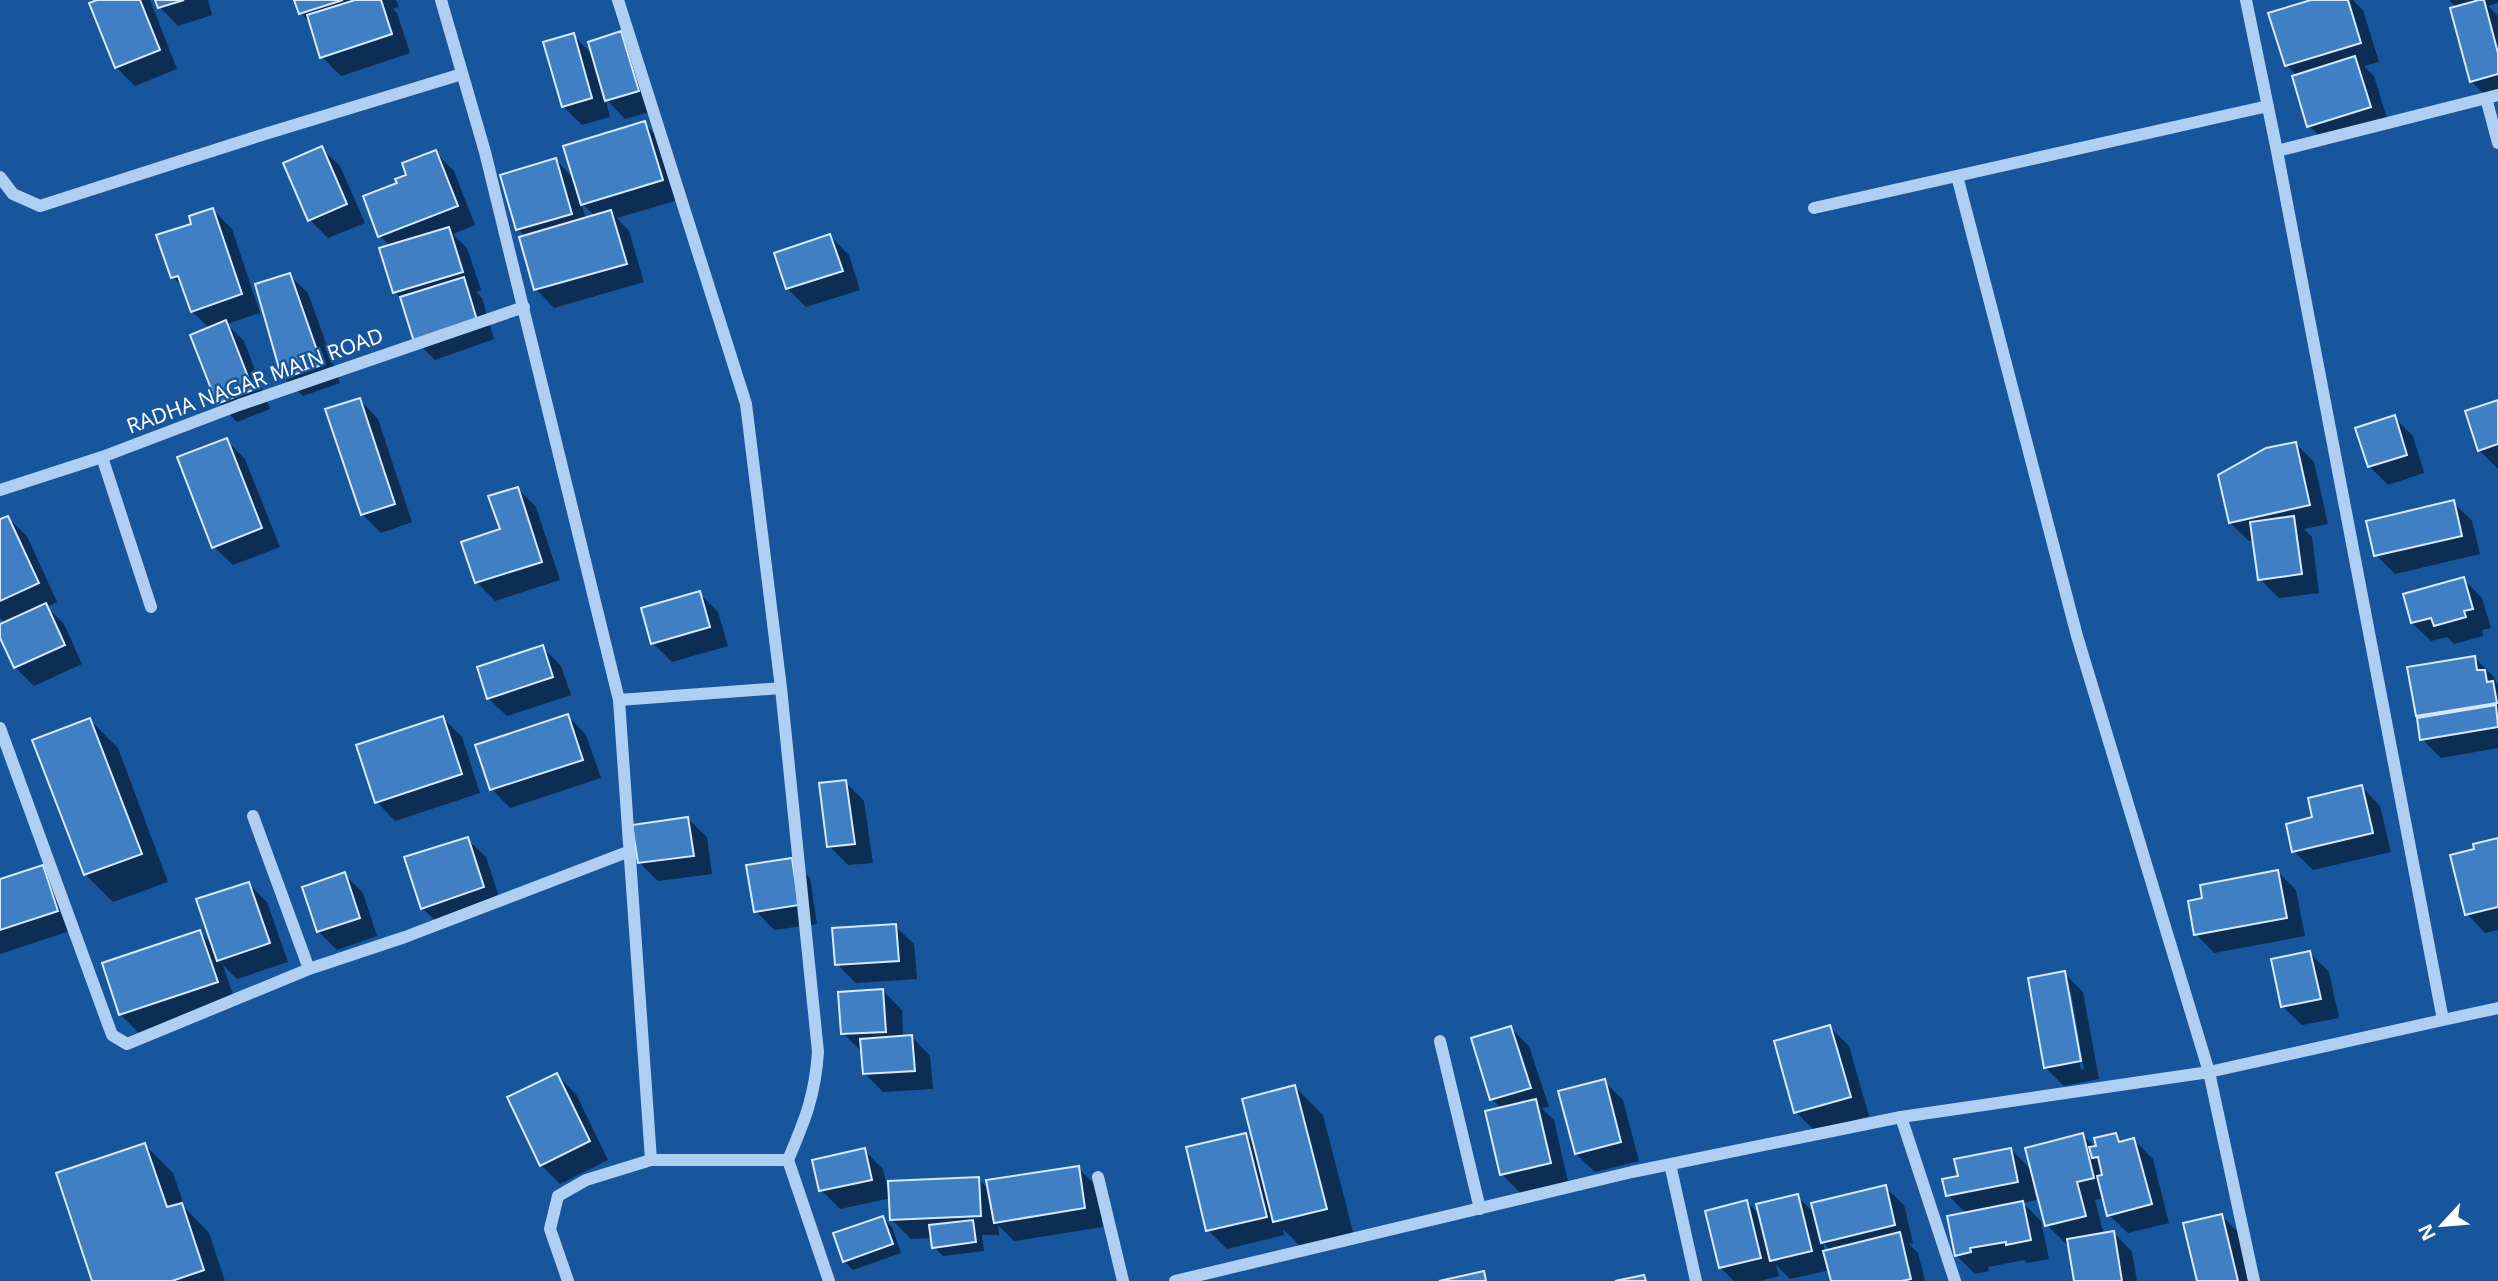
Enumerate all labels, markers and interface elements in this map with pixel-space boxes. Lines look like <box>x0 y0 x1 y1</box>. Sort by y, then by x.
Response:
street label: RADHA NAGAR MAIN ROAD <box>122 321 387 440</box>
north arrow <box>2407 1190 2477 1260</box>
text: N <box>2412 1220 2442 1245</box>

